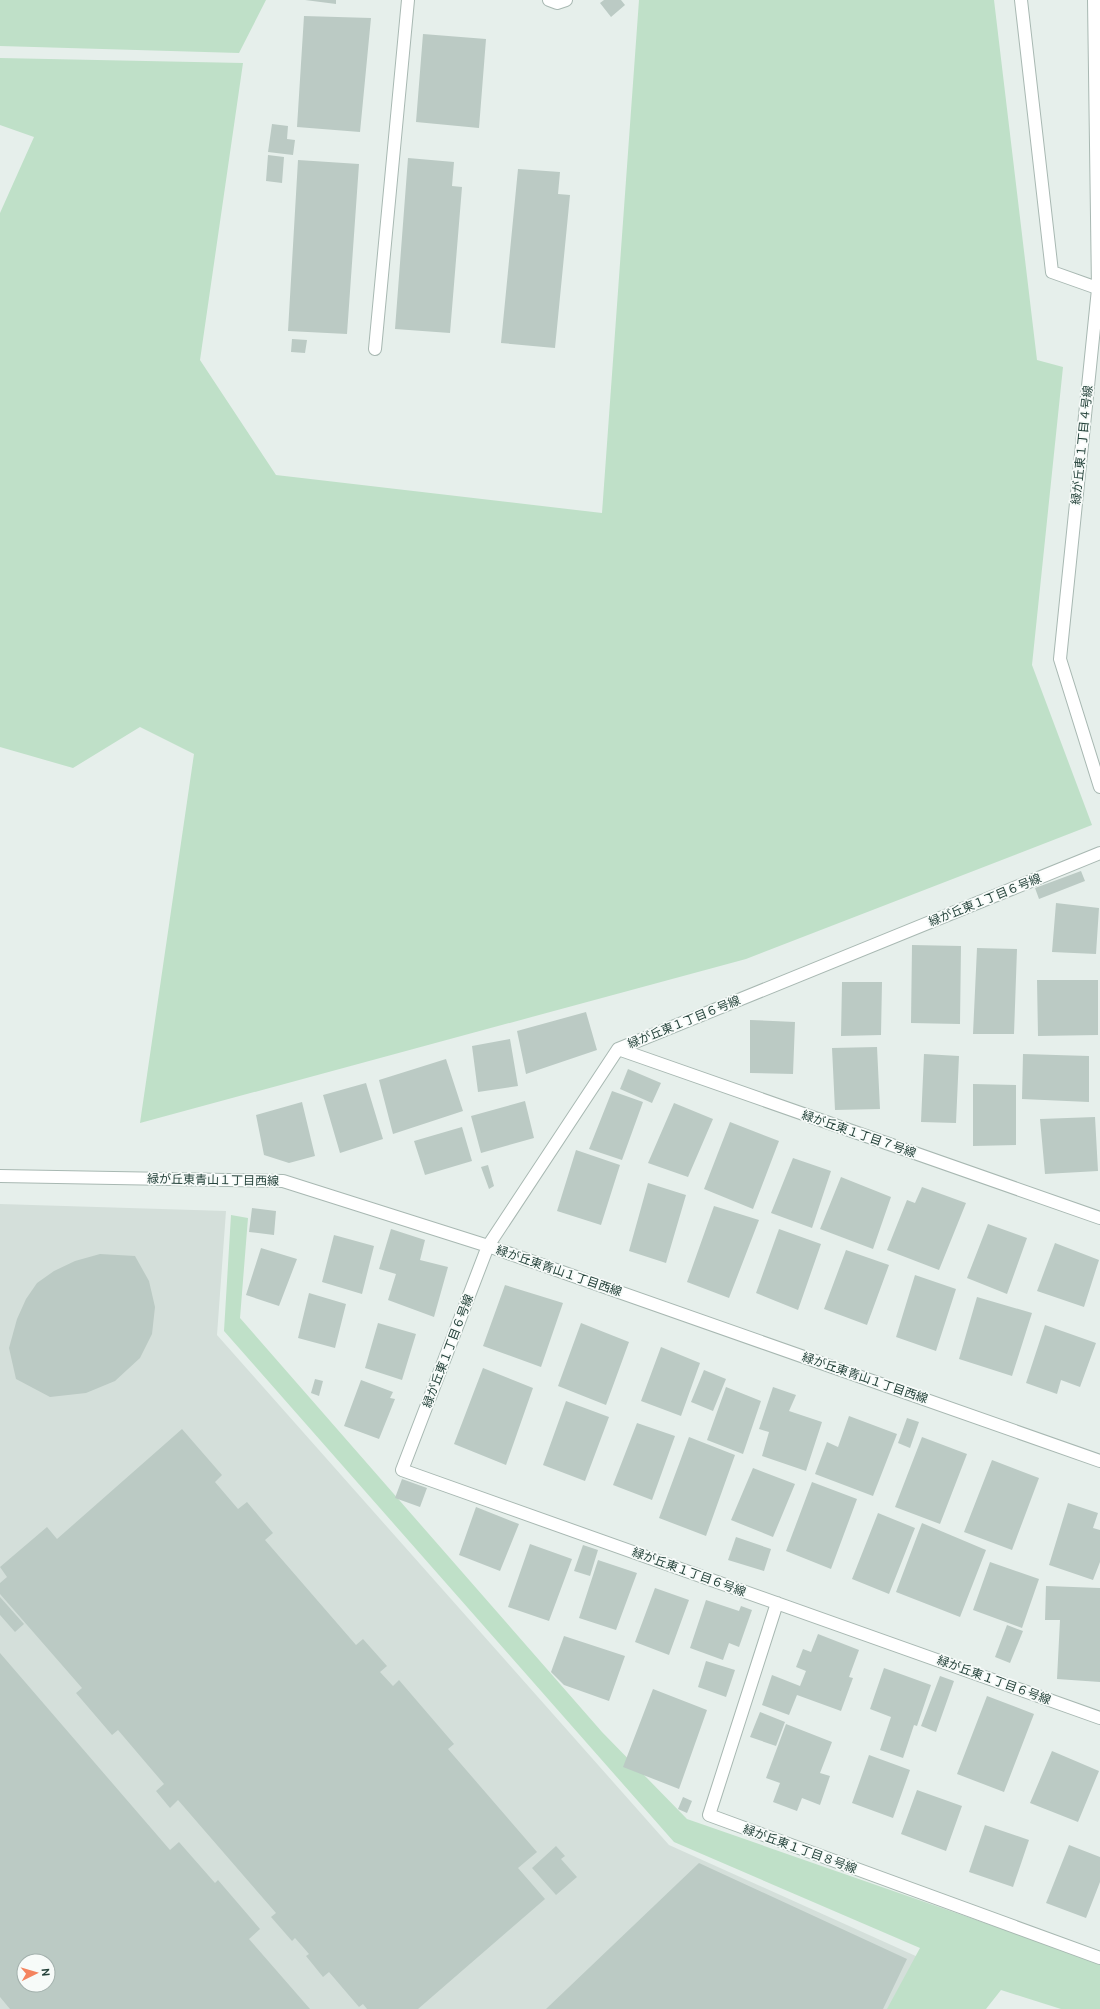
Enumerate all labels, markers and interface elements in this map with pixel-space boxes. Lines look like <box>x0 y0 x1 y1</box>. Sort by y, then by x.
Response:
street label: 緑が丘東１丁目４号線 <box>1069 385 1094 505</box>
street label: 緑が丘東１丁目６号線 <box>927 871 1043 928</box>
street label: 緑が丘東１丁目６号線 <box>626 993 742 1050</box>
street label: 緑が丘東１丁目７号線 <box>800 1108 918 1159</box>
street label: 緑が丘東青山１丁目西線 <box>147 1172 279 1187</box>
street label: 緑が丘東青山１丁目西線 <box>495 1243 624 1298</box>
street label: 緑が丘東１丁目６号線 <box>420 1292 475 1409</box>
street label: 緑が丘東青山１丁目西線 <box>801 1350 930 1405</box>
street label: 緑が丘東１丁目６号線 <box>631 1545 748 1598</box>
street label: 緑が丘東１丁目６号線 <box>936 1653 1053 1706</box>
street label: 緑が丘東１丁目８号線 <box>742 1822 859 1875</box>
north arrow <box>16 1953 56 1993</box>
text: N <box>40 1968 52 1977</box>

